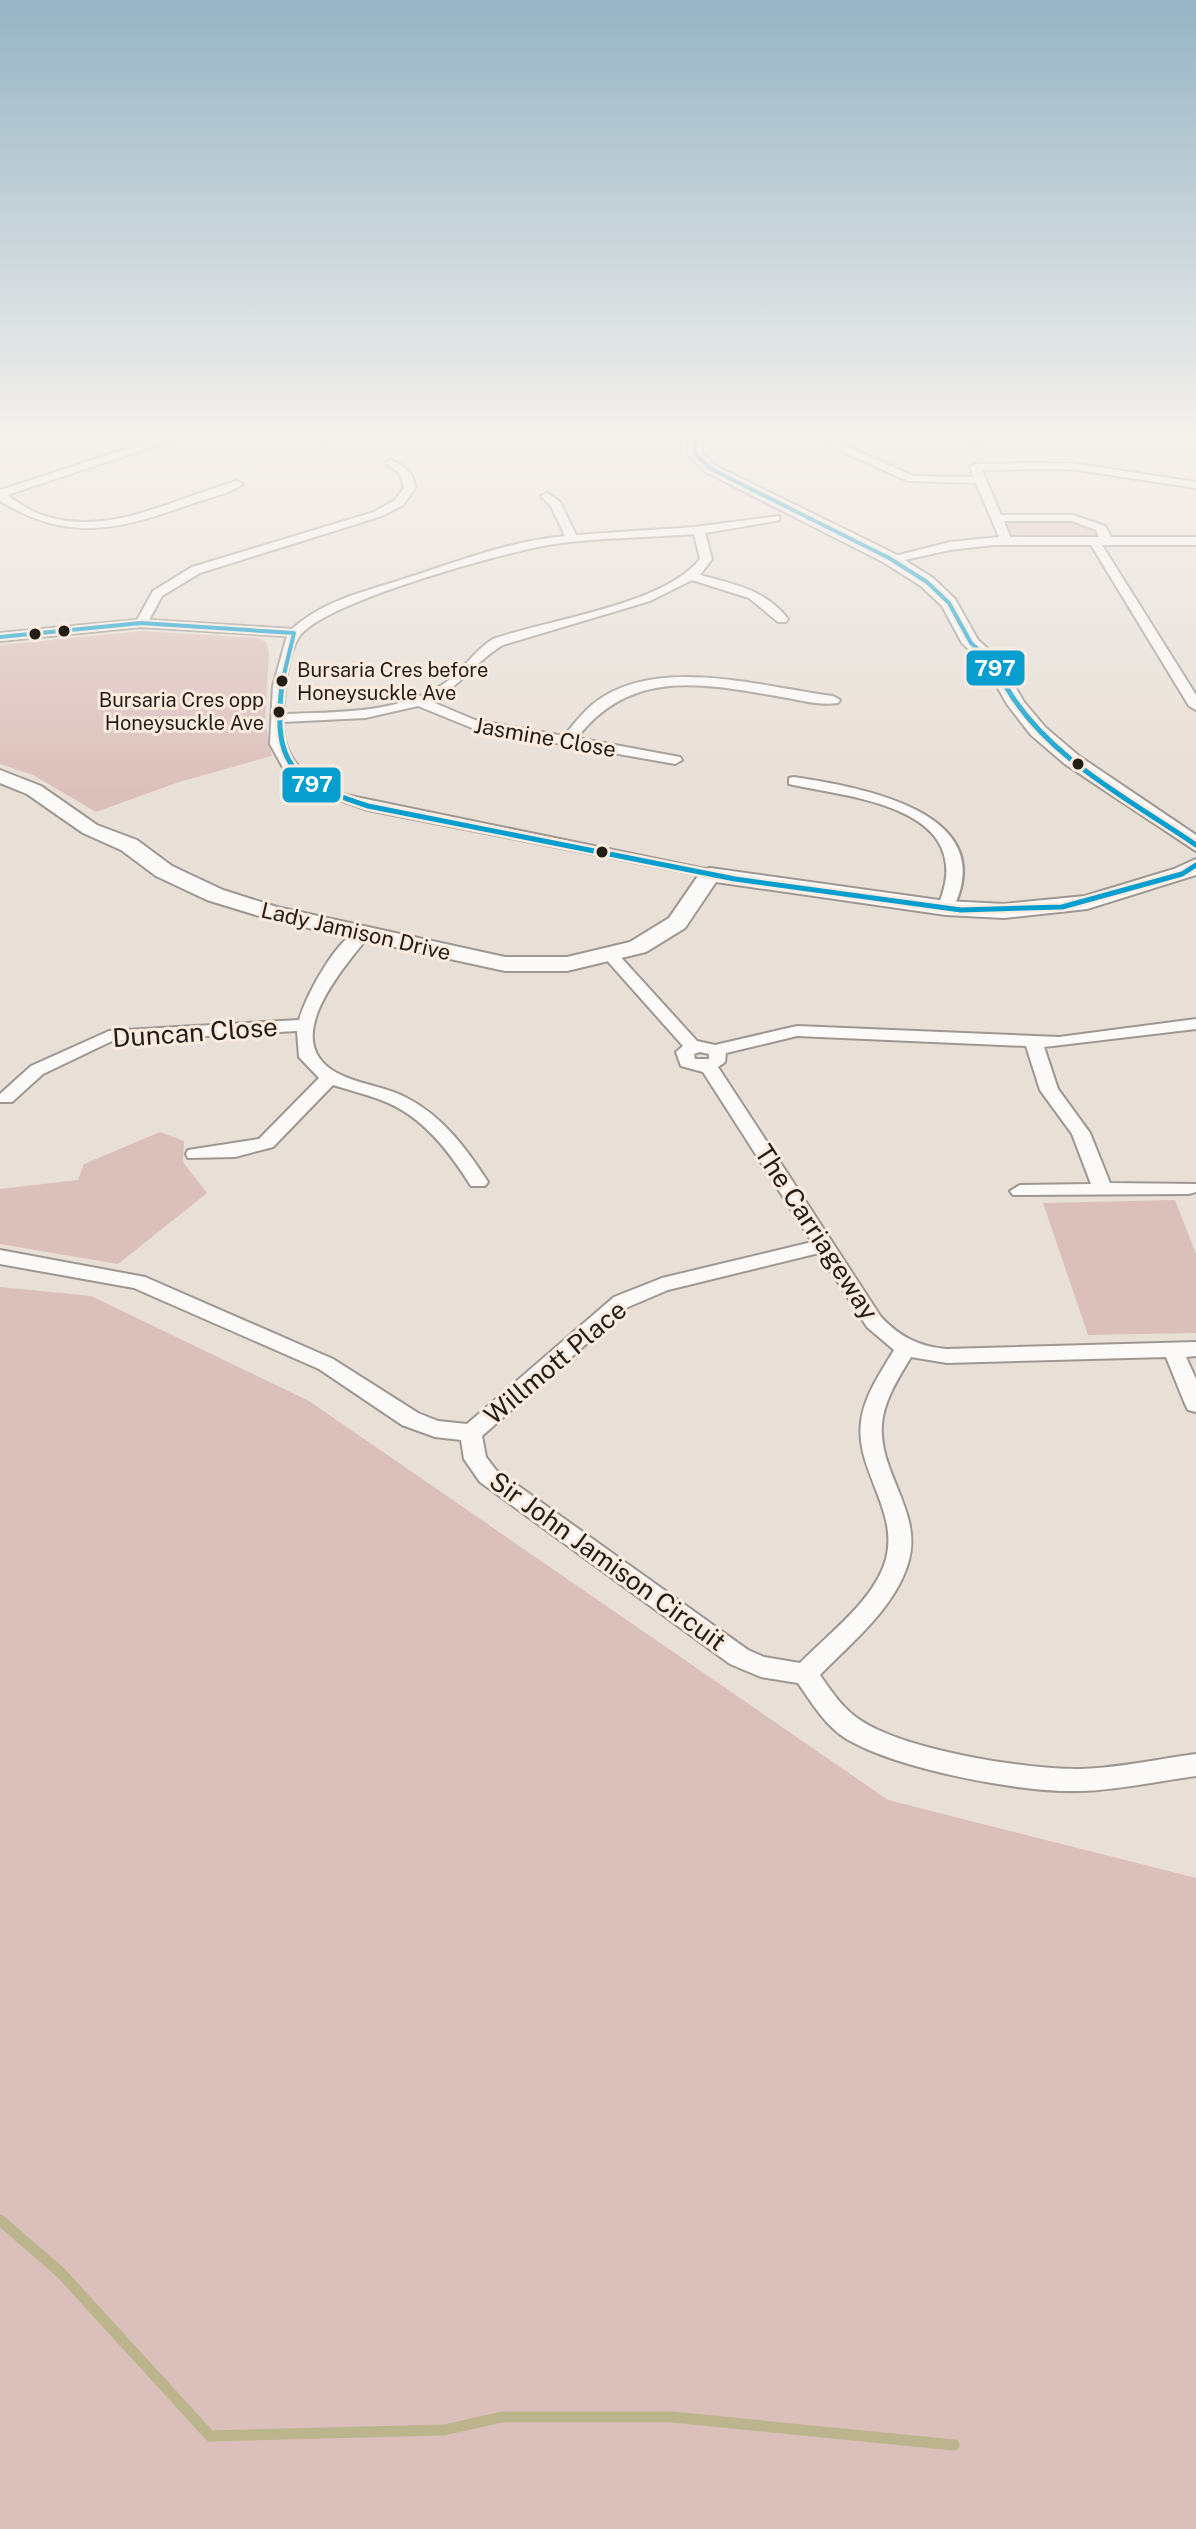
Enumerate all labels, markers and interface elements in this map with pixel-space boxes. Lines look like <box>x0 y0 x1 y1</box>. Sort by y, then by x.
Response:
unlabelled marker <box>56 623 72 639</box>
unlabelled marker <box>27 626 43 642</box>
line badge: 797 <box>965 649 1026 687</box>
text: 797 <box>974 655 1016 681</box>
place label: Bursaria Cres before Honeysuckle Ave <box>297 658 488 705</box>
marker: Bursaria Cres before Honeysuckle Ave <box>274 673 290 689</box>
place label: Bursaria Cres opp Honeysuckle Ave <box>99 688 264 735</box>
marker: Bursaria Cres opp Honeysuckle Ave <box>271 704 287 720</box>
street label: Jasmine Close <box>472 712 618 762</box>
unlabelled marker <box>1070 756 1086 772</box>
line badge: 797 <box>281 766 342 804</box>
text: 797 <box>291 771 333 797</box>
unlabelled marker <box>594 844 610 860</box>
street label: Lady Jamison Drive <box>259 896 453 966</box>
street label: Duncan Close <box>111 1011 279 1053</box>
street label: The Carriageway <box>749 1139 885 1326</box>
street label: Willmott Place <box>478 1294 632 1430</box>
street label: Sir John Jamison Circuit <box>484 1465 732 1657</box>

